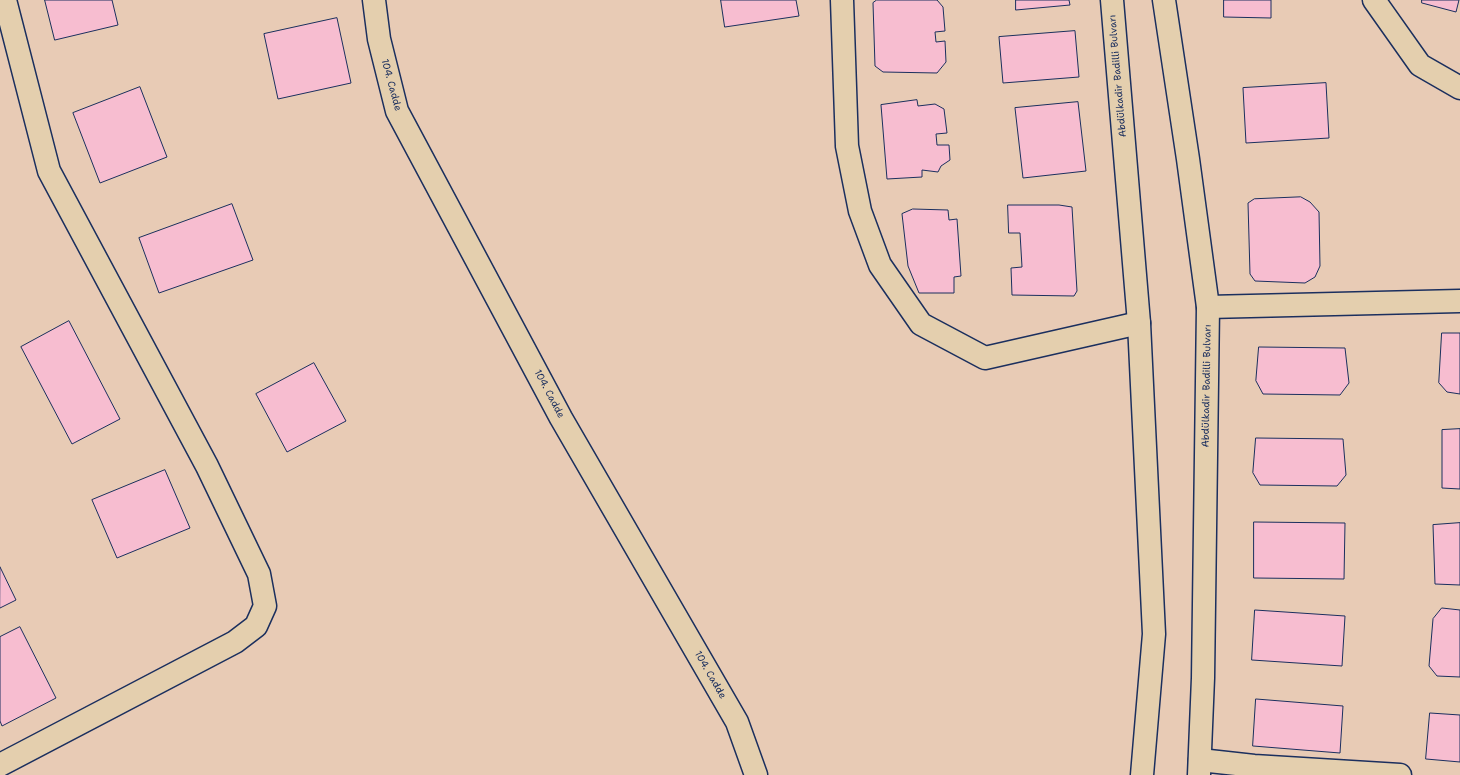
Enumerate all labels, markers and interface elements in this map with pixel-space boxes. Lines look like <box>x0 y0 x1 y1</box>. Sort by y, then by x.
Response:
street label: Abdülkadir Badilli Bulvarı <box>1107 14 1129 138</box>
street label: 104. Cadde <box>378 58 404 112</box>
street label: Abdülkadir Badilli Bulvarı <box>1200 324 1214 448</box>
street label: 104. Cadde <box>531 368 567 420</box>
street label: 104. Cadde <box>692 649 728 701</box>

